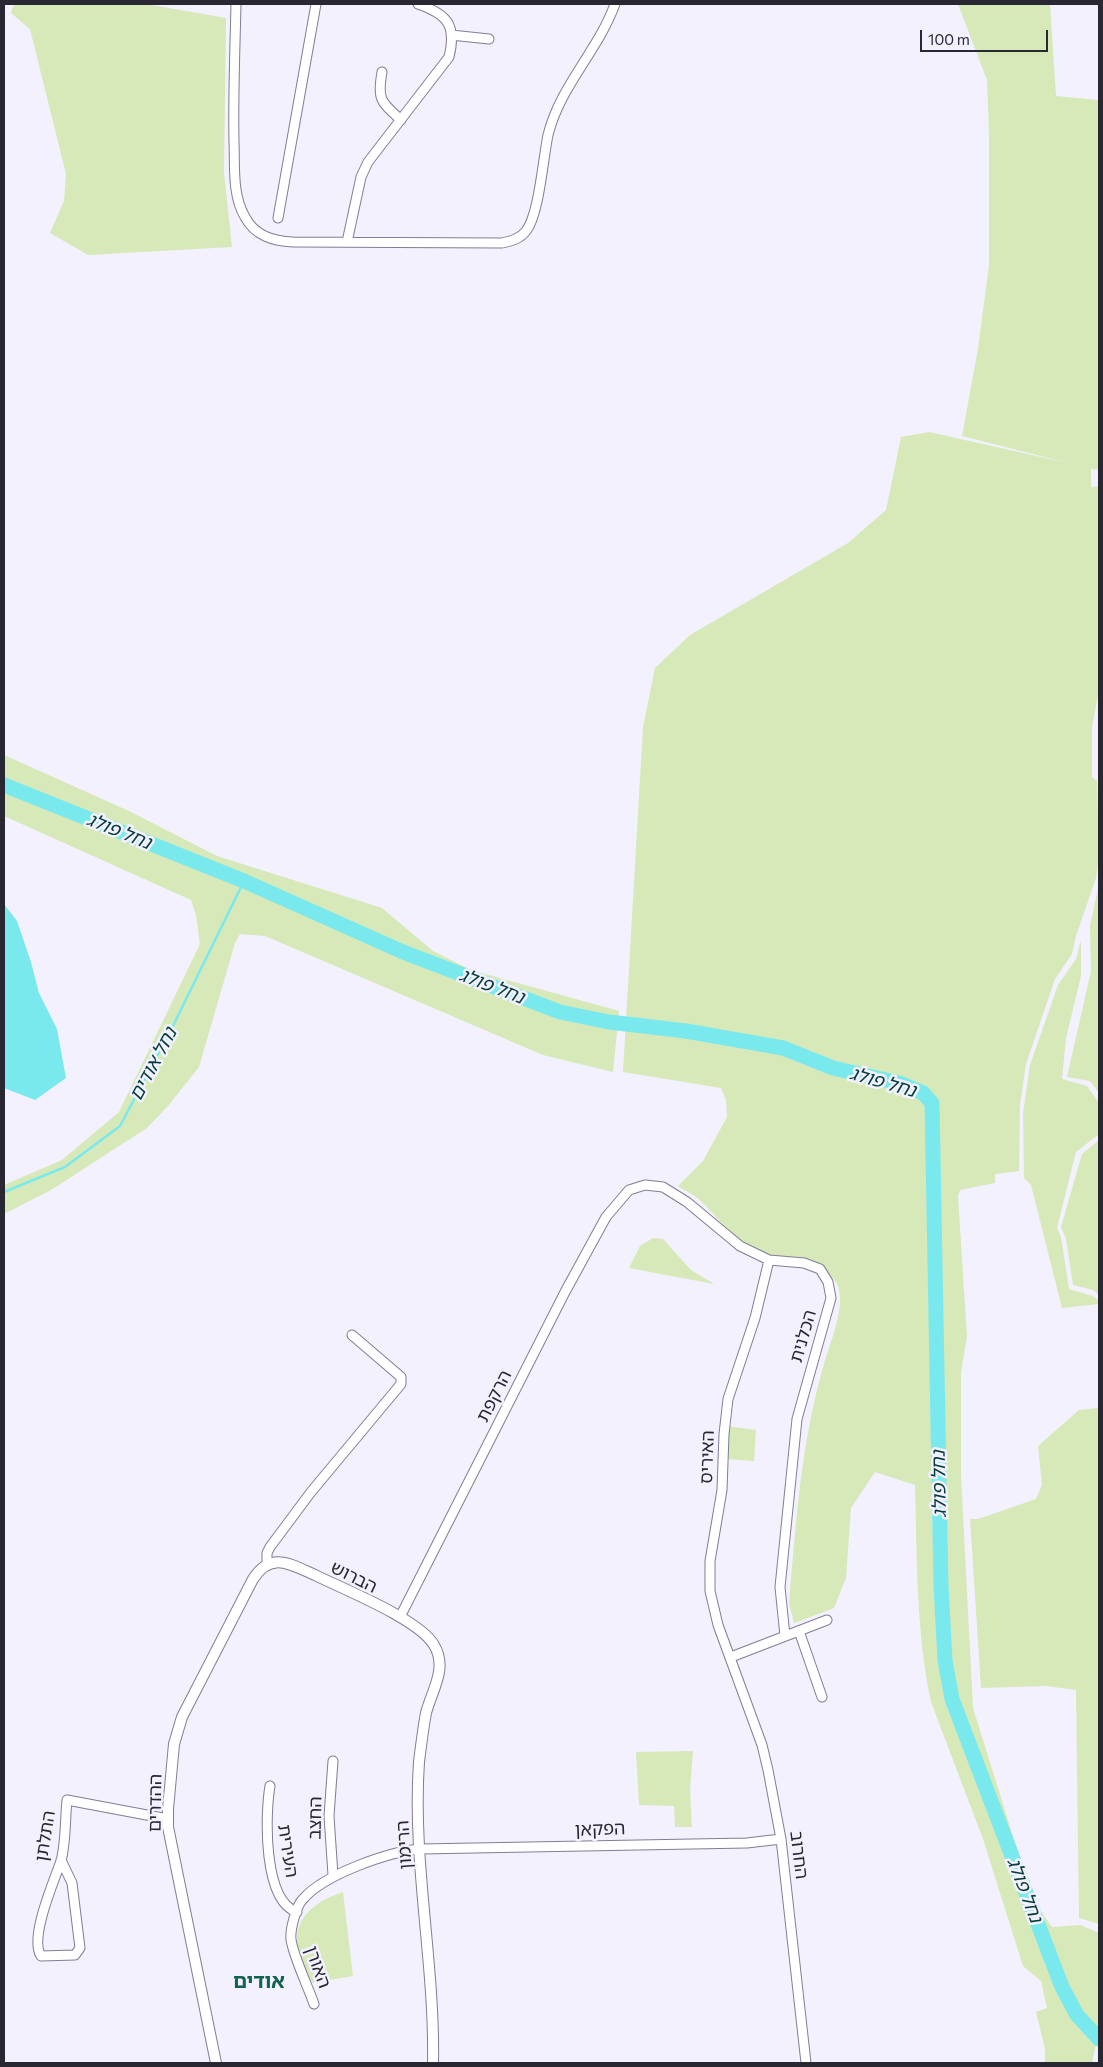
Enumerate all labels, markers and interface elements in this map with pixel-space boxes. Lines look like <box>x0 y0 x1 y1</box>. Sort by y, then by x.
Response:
scale bar <box>923 20 1050 52</box>
text: 100 m <box>928 30 970 48</box>
water label: נחל פולג <box>83 808 155 854</box>
water label: נחל פולג <box>456 963 528 1009</box>
water label: נחל אודים <box>124 1024 182 1104</box>
water label: נחל פולג <box>847 1062 919 1102</box>
street label: הכלנית <box>785 1307 821 1365</box>
street label: הרקפת <box>472 1367 516 1425</box>
street label: האיריס <box>695 1430 719 1484</box>
water label: נחל פולג <box>927 1450 951 1518</box>
street label: הברוש <box>327 1557 381 1597</box>
street label: ההדרים <box>144 1774 166 1832</box>
street label: החצב <box>304 1796 326 1840</box>
street label: התלתן <box>30 1809 60 1863</box>
street label: הפקאן <box>574 1817 626 1841</box>
street label: הרימון <box>392 1820 416 1870</box>
street label: העירית <box>273 1823 303 1879</box>
street label: החרוב <box>785 1830 813 1880</box>
water label: נחל פולג <box>1002 1854 1048 1926</box>
street label: האורן <box>300 1943 336 1991</box>
district label: אודים <box>233 1969 285 1993</box>

